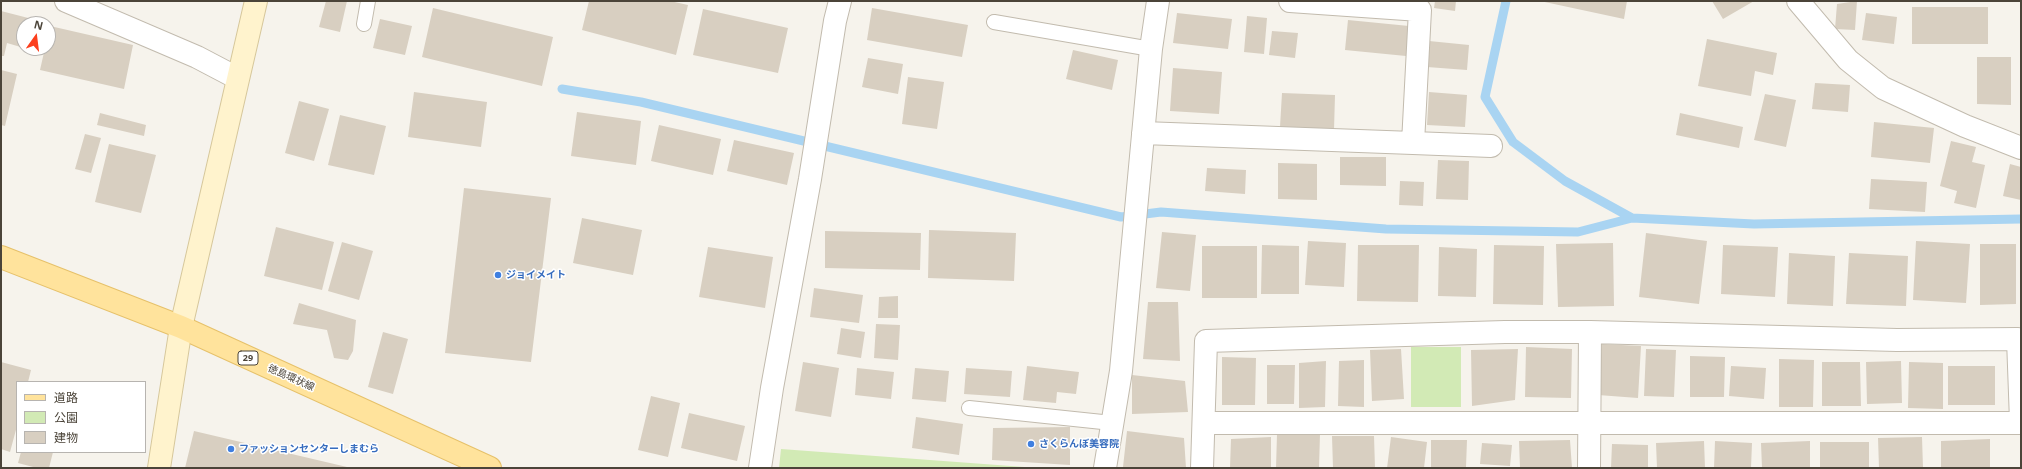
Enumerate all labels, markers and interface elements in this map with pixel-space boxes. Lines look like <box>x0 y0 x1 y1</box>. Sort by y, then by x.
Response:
north arrow <box>16 16 56 56</box>
text: N <box>33 16 45 33</box>
place label: ジョイメイト <box>506 269 566 281</box>
marker: ジョイメイト <box>493 270 503 280</box>
road number: 29 <box>238 351 258 365</box>
street label: 徳島環状線 <box>266 362 316 394</box>
legend <box>16 381 146 453</box>
text: 道路 <box>54 389 78 406</box>
text: 公園 <box>54 409 78 426</box>
text: 建物 <box>54 429 78 446</box>
place label: さくらんぼ美容院 <box>1039 438 1119 450</box>
marker: さくらんぼ美容院 <box>1026 439 1036 449</box>
place label: ファッションセンターしまむら <box>239 443 379 455</box>
marker: ファッションセンターしまむら <box>226 444 236 454</box>

